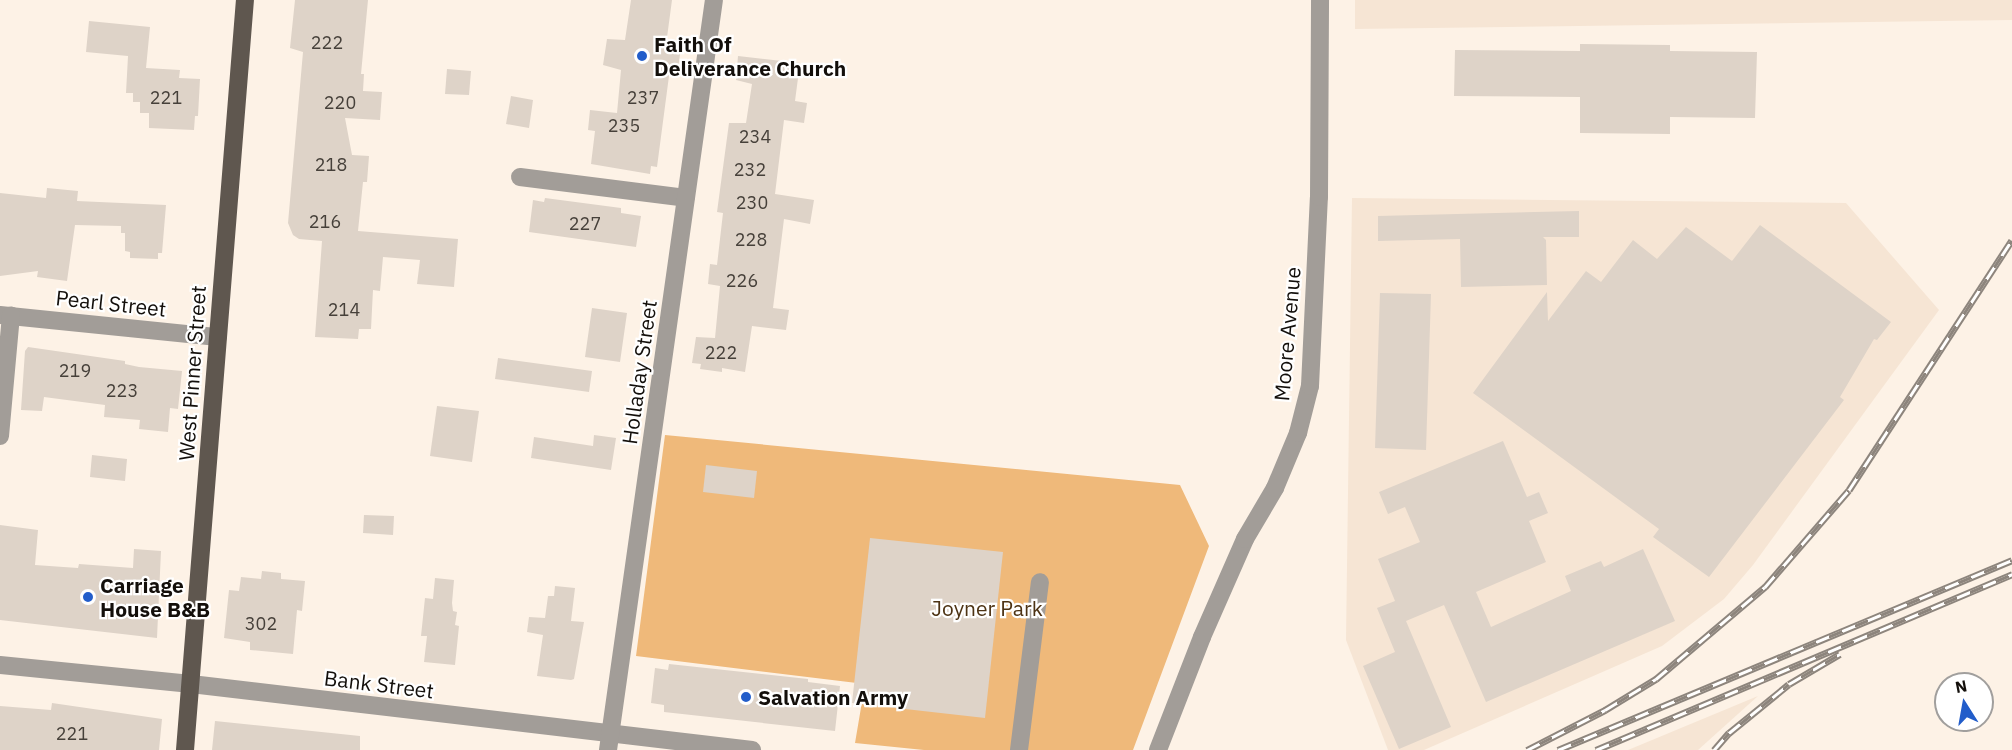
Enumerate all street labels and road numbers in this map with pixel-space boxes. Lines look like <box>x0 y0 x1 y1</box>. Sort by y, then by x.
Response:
street label: Moore Avenue <box>1269 266 1305 402</box>
street label: West Pinner Street <box>173 284 211 462</box>
street label: Pearl Street <box>54 285 168 321</box>
street label: Holladay Street <box>616 298 662 446</box>
street label: Bank Street <box>323 665 435 703</box>

